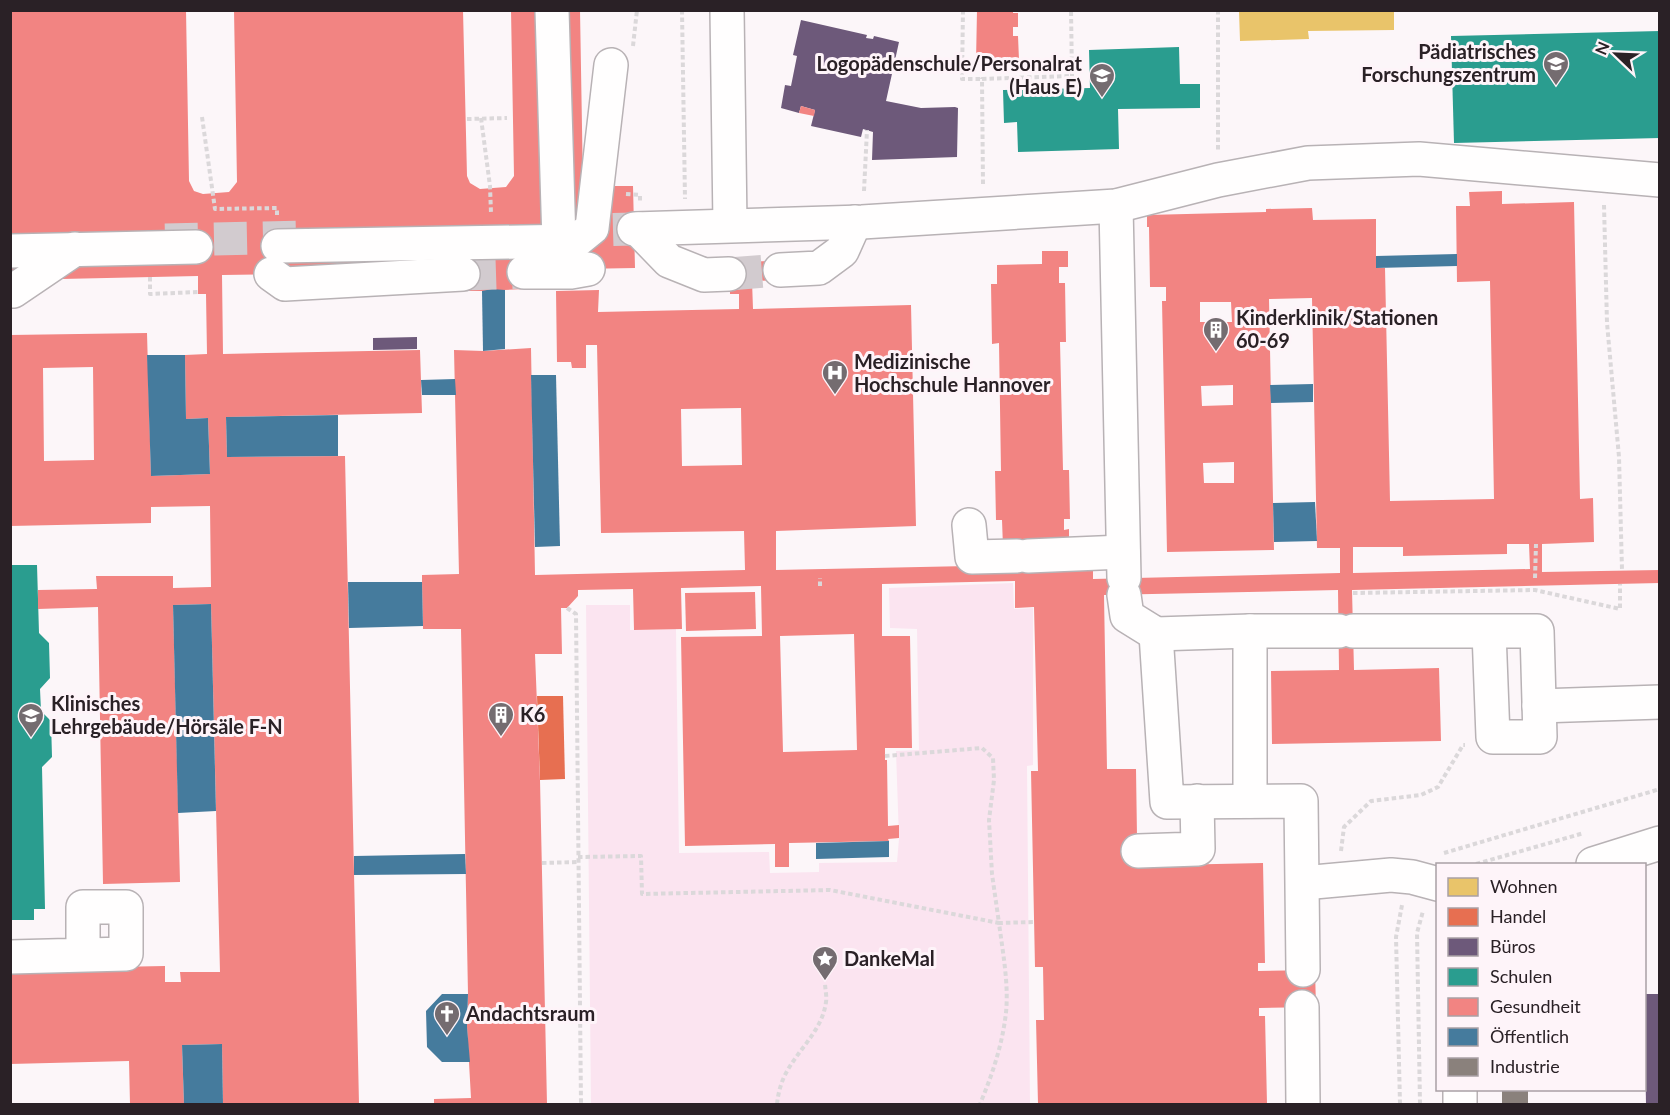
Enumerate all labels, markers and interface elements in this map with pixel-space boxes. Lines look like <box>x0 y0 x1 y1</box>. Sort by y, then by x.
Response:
north arrow <box>1586 24 1646 84</box>
place label: Pädiatrisches Forschungszentrum <box>1361 39 1536 86</box>
text: N <box>1591 39 1613 57</box>
school or university icon: Pädiatrisches Forschungszentrum <box>1541 49 1571 87</box>
place label: Logopädenschule/Personalrat (Haus E) <box>817 51 1083 98</box>
school or university icon: Logopädenschule/Personalrat (Haus E) <box>1087 61 1117 99</box>
place label: Kinderklinik/Stationen 60-69 <box>1236 305 1438 352</box>
building icon: Kinderklinik/Stationen 60-69 <box>1201 315 1231 353</box>
place label: Medizinische Hochschule Hannover <box>854 349 1051 396</box>
hospital icon: Medizinische Hochschule Hannover <box>820 358 850 396</box>
place label: Klinisches Lehrgebäude/Hörsäle F-N <box>51 691 283 738</box>
building icon: K6 <box>486 700 516 738</box>
school or university icon: Klinisches Lehrgebäude/Hörsäle F-N <box>16 701 46 739</box>
place label: K6 <box>520 702 545 726</box>
legend <box>1436 863 1646 1091</box>
text: Wohnen <box>1490 875 1557 897</box>
text: Handel <box>1490 905 1546 927</box>
text: Büros <box>1490 935 1536 957</box>
place icon: DankeMal <box>810 944 840 982</box>
place label: DankeMal <box>844 946 935 970</box>
text: Schulen <box>1490 965 1552 987</box>
text: Gesundheit <box>1490 995 1581 1017</box>
church icon: Andachtsraum <box>432 999 462 1037</box>
place label: Andachtsraum <box>465 1001 595 1025</box>
text: Öffentlich <box>1490 1025 1569 1047</box>
text: Industrie <box>1490 1055 1560 1077</box>

